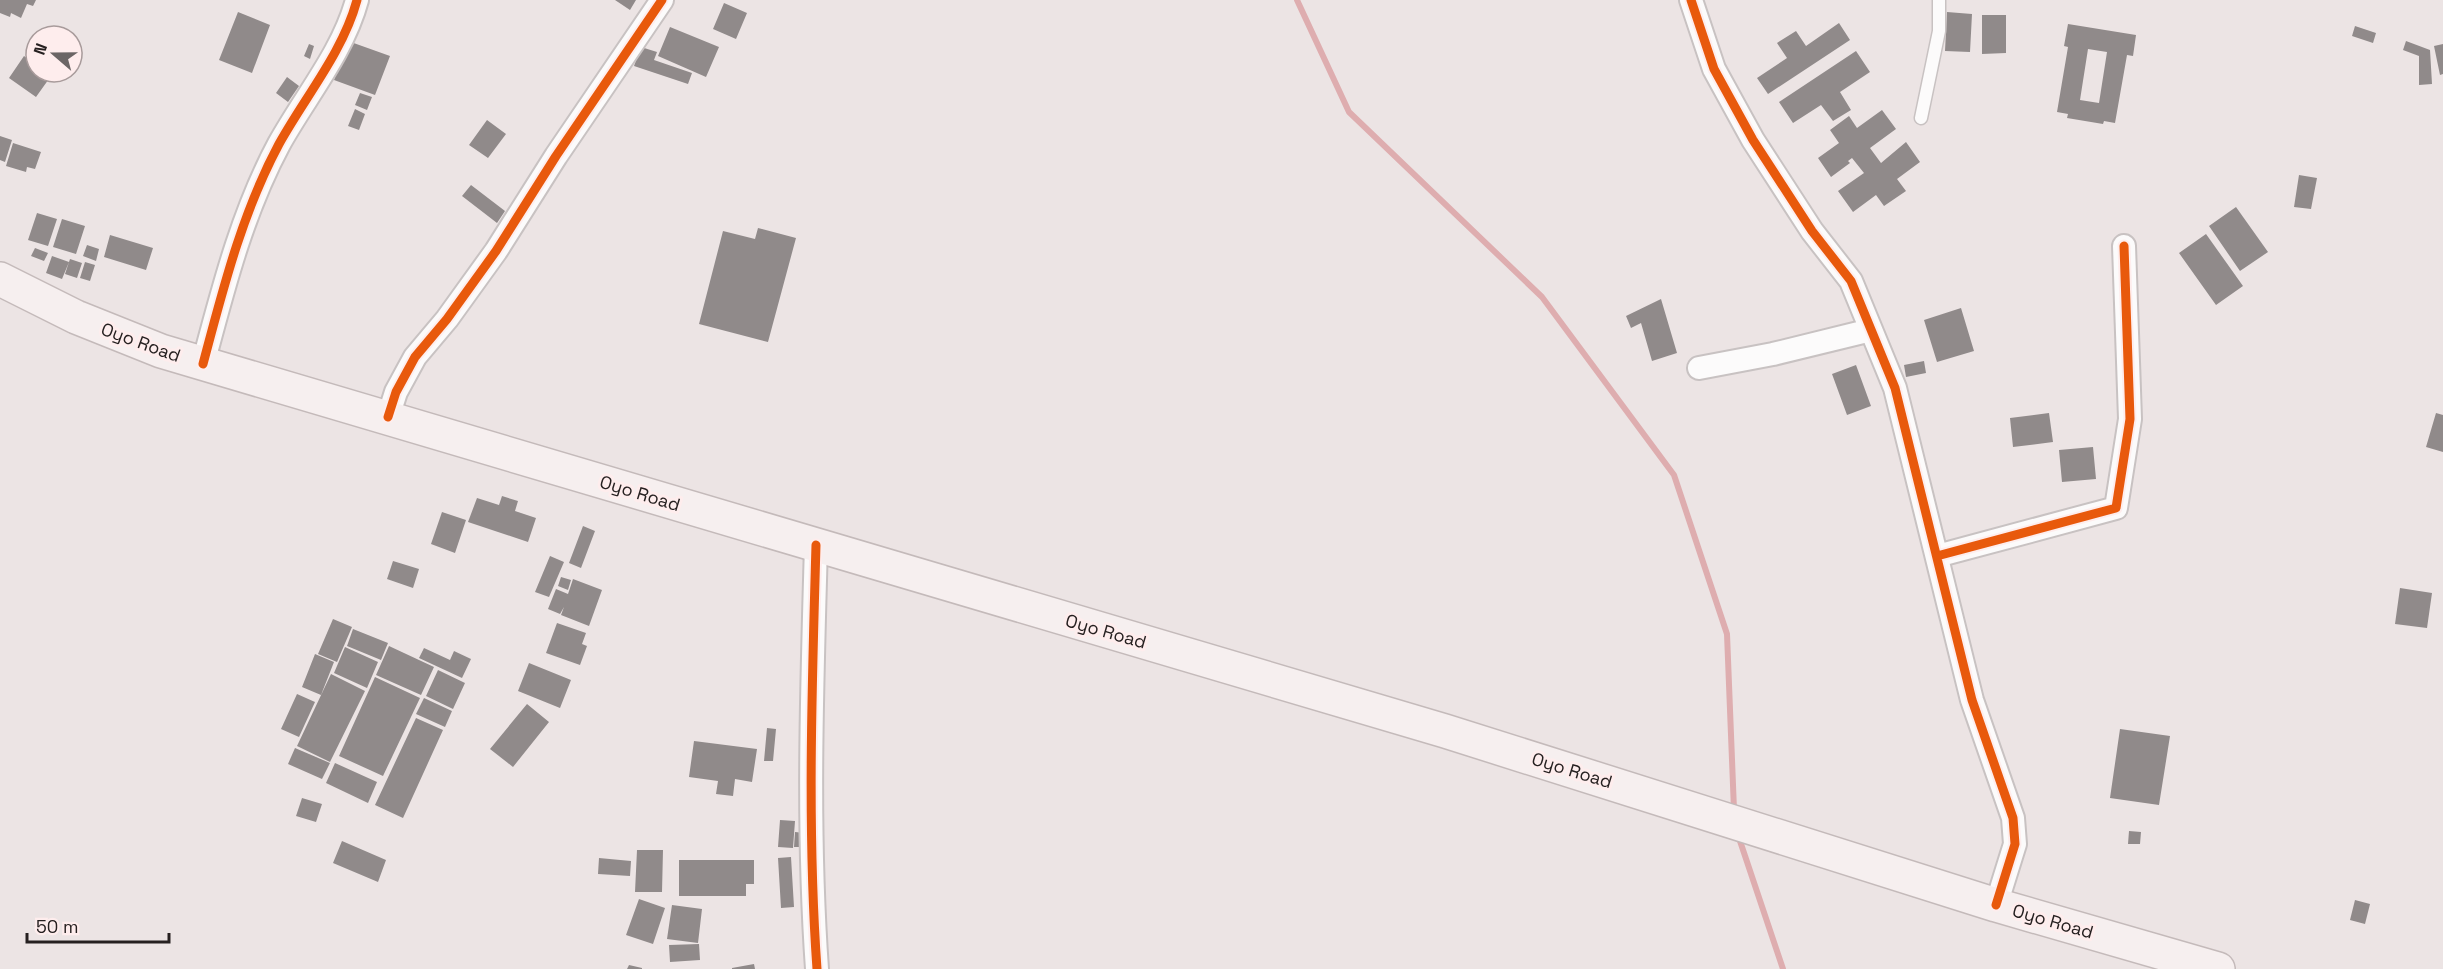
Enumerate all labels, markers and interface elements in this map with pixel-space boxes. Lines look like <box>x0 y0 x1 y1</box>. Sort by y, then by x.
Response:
north arrow <box>24 24 84 84</box>
text: N <box>29 40 52 58</box>
street label: Oyo Road <box>98 317 184 367</box>
street label: Oyo Road <box>597 470 683 516</box>
street label: Oyo Road <box>1063 609 1149 653</box>
street label: Oyo Road <box>1529 747 1615 793</box>
street label: Oyo Road <box>2010 899 2096 943</box>
scale bar <box>27 906 170 944</box>
text: 50 m <box>36 915 78 938</box>

